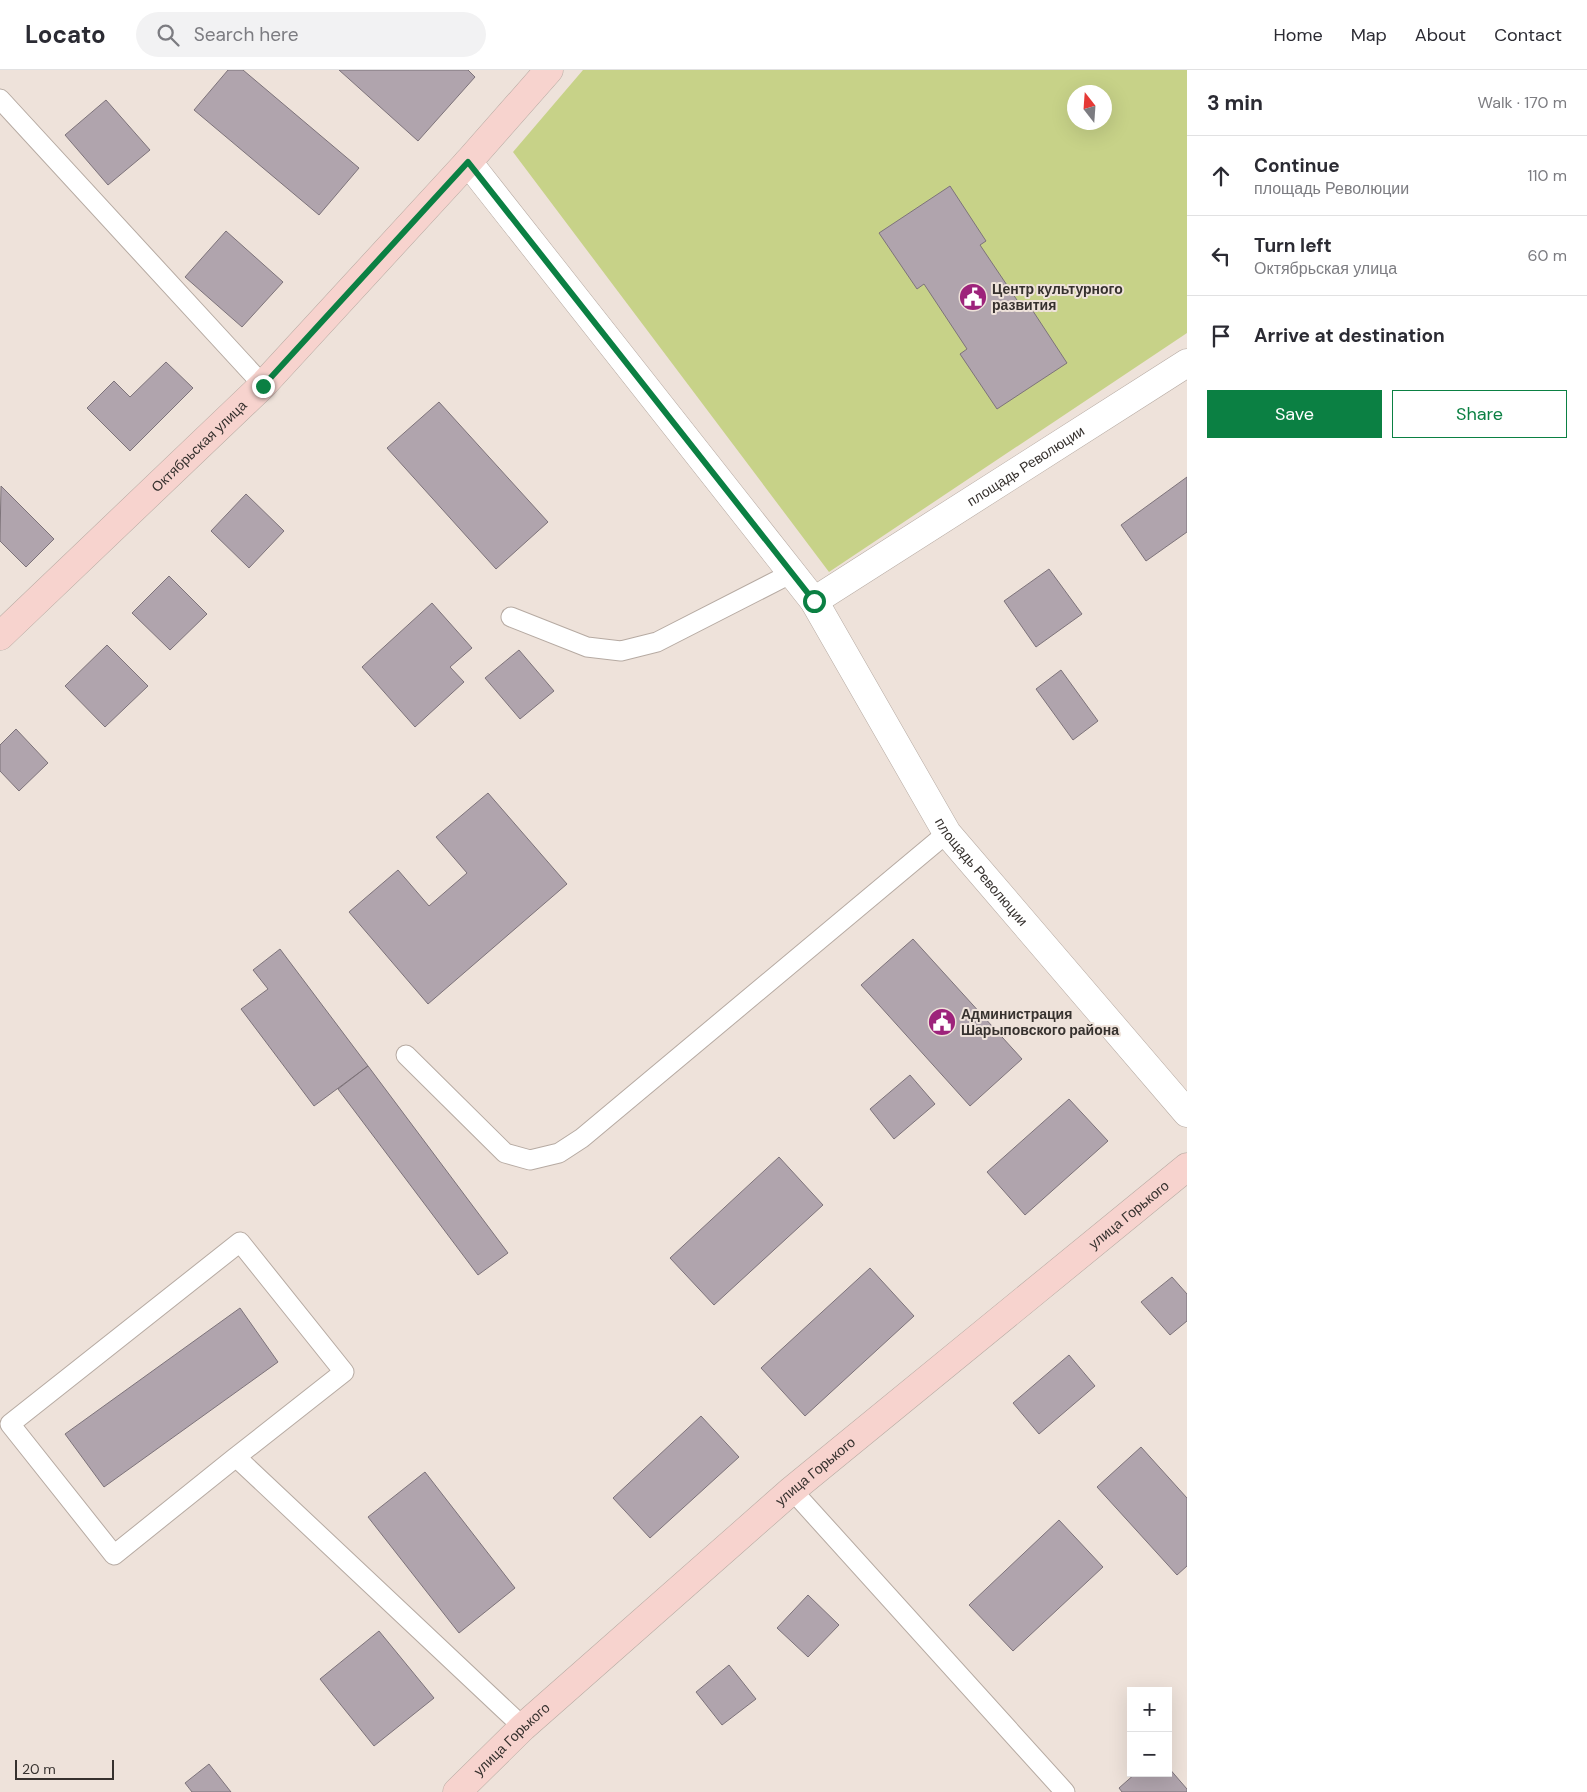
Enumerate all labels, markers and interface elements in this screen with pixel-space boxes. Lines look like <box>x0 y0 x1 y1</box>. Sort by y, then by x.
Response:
search box <box>136 12 486 57</box>
text: Locato <box>25 19 106 50</box>
icon: search <box>154 21 182 49</box>
text: Search here <box>194 22 299 47</box>
text: Home <box>1273 23 1323 47</box>
text: Map <box>1351 23 1387 47</box>
text: About <box>1415 23 1466 47</box>
text: Contact <box>1494 23 1562 47</box>
north arrow <box>1067 85 1112 130</box>
text: 3 min <box>1207 89 1263 117</box>
text: Walk · 170 m <box>1478 92 1567 113</box>
text: Continue <box>1254 153 1340 178</box>
icon: ahead <box>1207 162 1235 190</box>
text: 110 m <box>1528 165 1567 186</box>
text: площадь Революции <box>1254 178 1409 199</box>
text: Turn left <box>1254 233 1332 258</box>
icon: left <box>1207 242 1235 270</box>
text: 60 m <box>1527 245 1567 266</box>
text: Октябрьская улица <box>1254 258 1397 279</box>
place label: Центр культурного развития <box>992 280 1123 314</box>
public building icon: Центр культурного развития <box>958 282 988 312</box>
icon: arrive <box>1207 322 1235 350</box>
text: Arrive at destination <box>1254 323 1445 348</box>
route end <box>252 375 275 398</box>
button: Save <box>1207 390 1382 438</box>
button: Share <box>1392 390 1567 438</box>
street label: Октябрьская улица <box>147 396 251 496</box>
street label: площадь Революции <box>963 422 1088 510</box>
route start <box>803 590 826 613</box>
street label: площадь Революции <box>931 814 1032 930</box>
place label: Администрация Шарыповского района <box>961 1005 1119 1039</box>
public building icon: Администрация Шарыповского района <box>927 1007 957 1037</box>
street label: улица Горького <box>1085 1176 1173 1253</box>
street label: улица Горького <box>771 1433 859 1510</box>
map controls <box>1127 1687 1172 1777</box>
button: + <box>1127 1687 1172 1732</box>
street label: улица Горького <box>470 1699 554 1780</box>
button: − <box>1127 1732 1172 1777</box>
scale bar <box>15 1757 114 1780</box>
text: 20 m <box>22 1760 56 1778</box>

